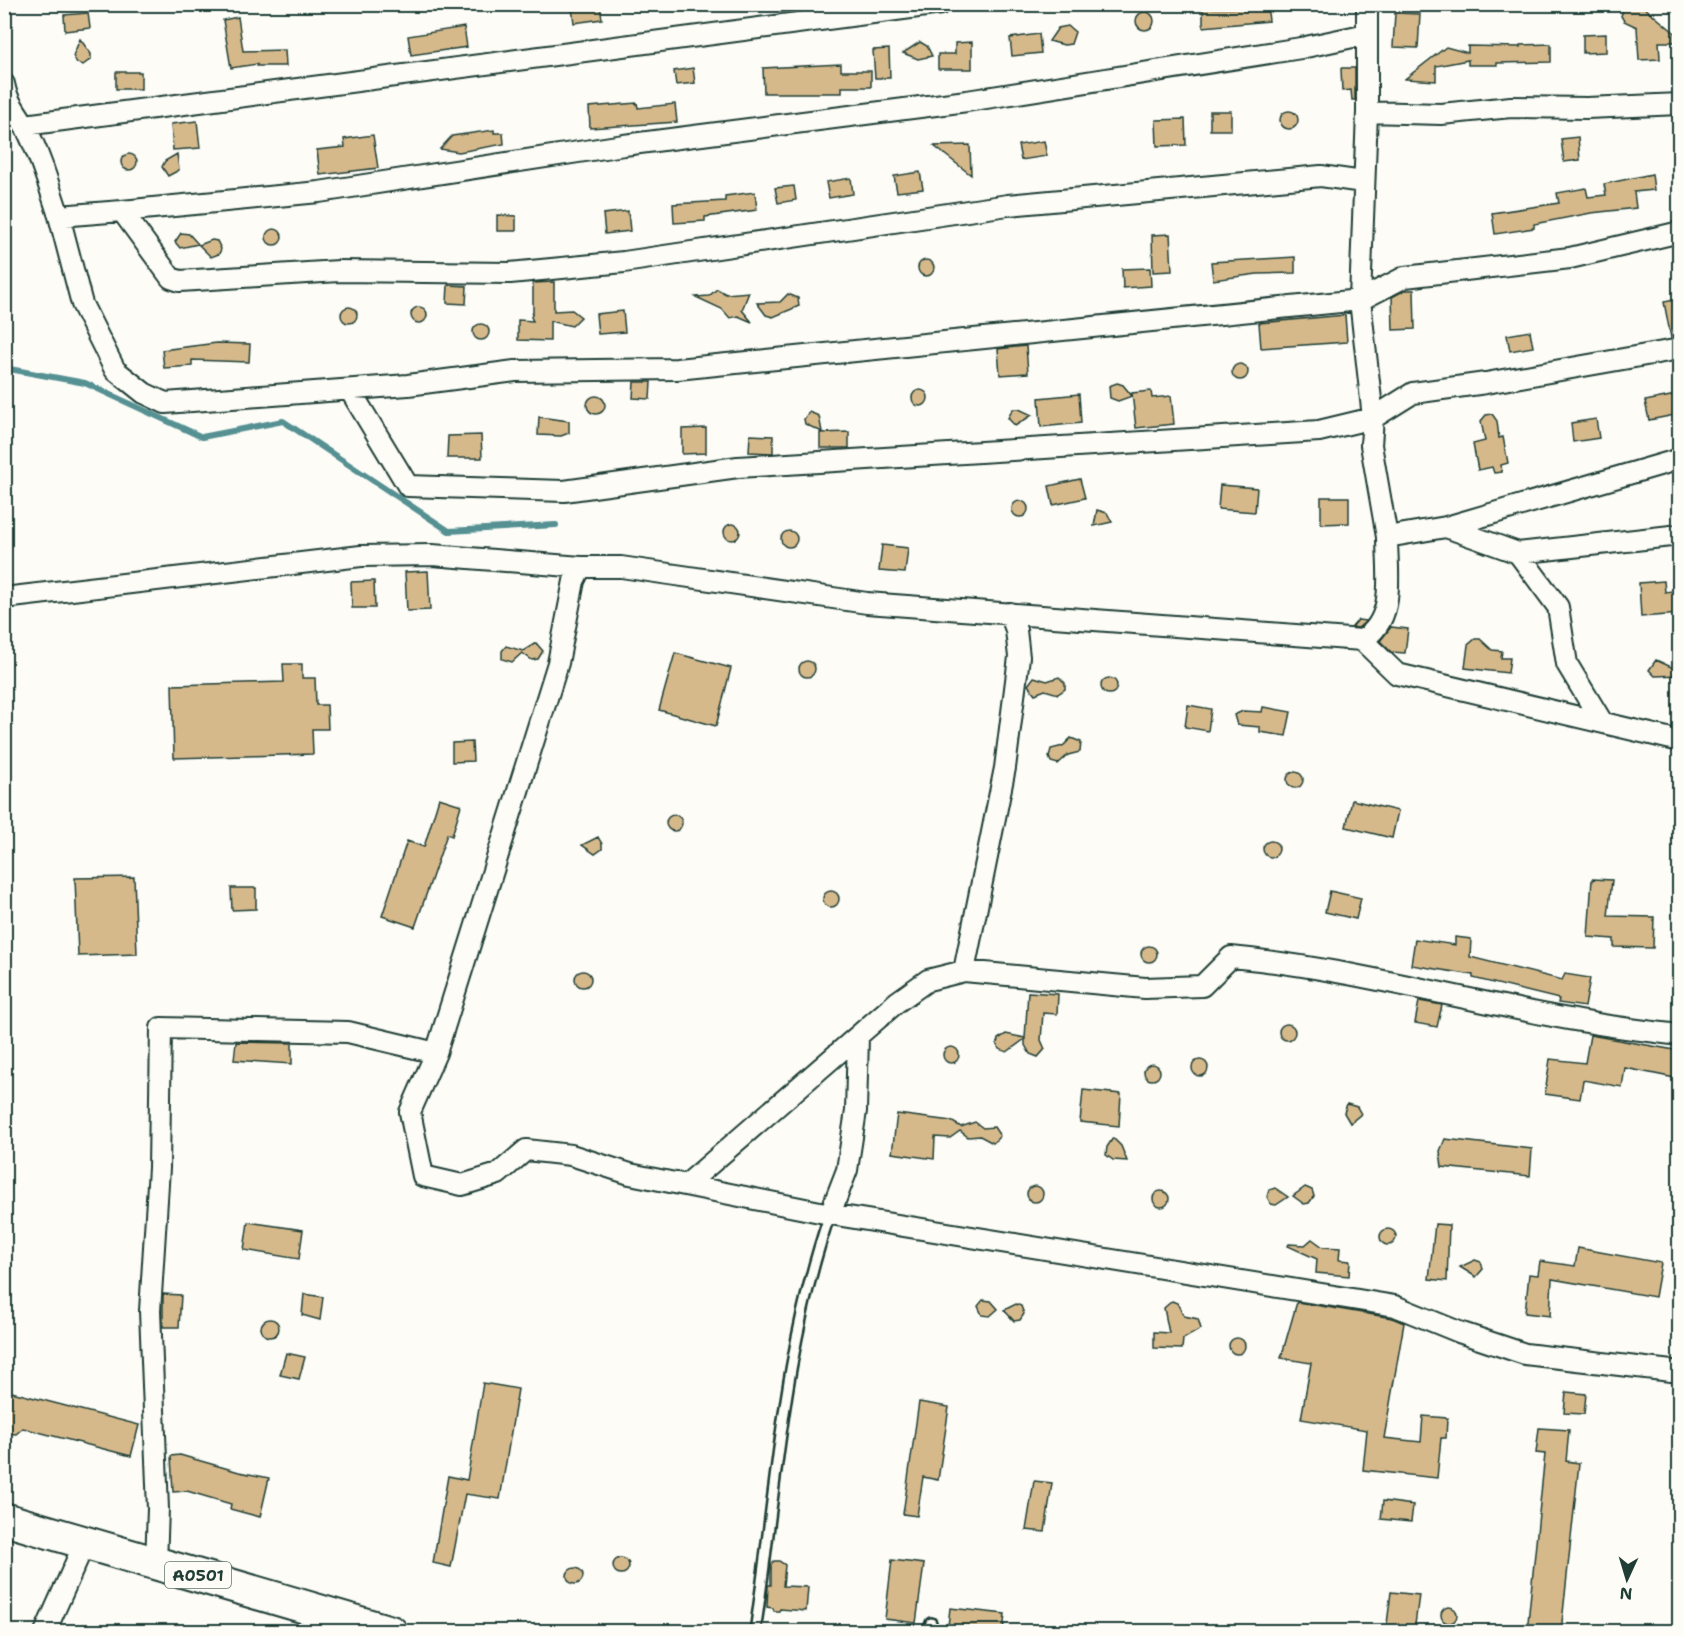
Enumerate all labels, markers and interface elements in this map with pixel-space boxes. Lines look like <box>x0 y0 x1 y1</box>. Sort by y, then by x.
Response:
north arrow <box>1597 1549 1657 1609</box>
road number: A0501 <box>165 1562 231 1588</box>
text: N <box>1619 1583 1633 1604</box>

